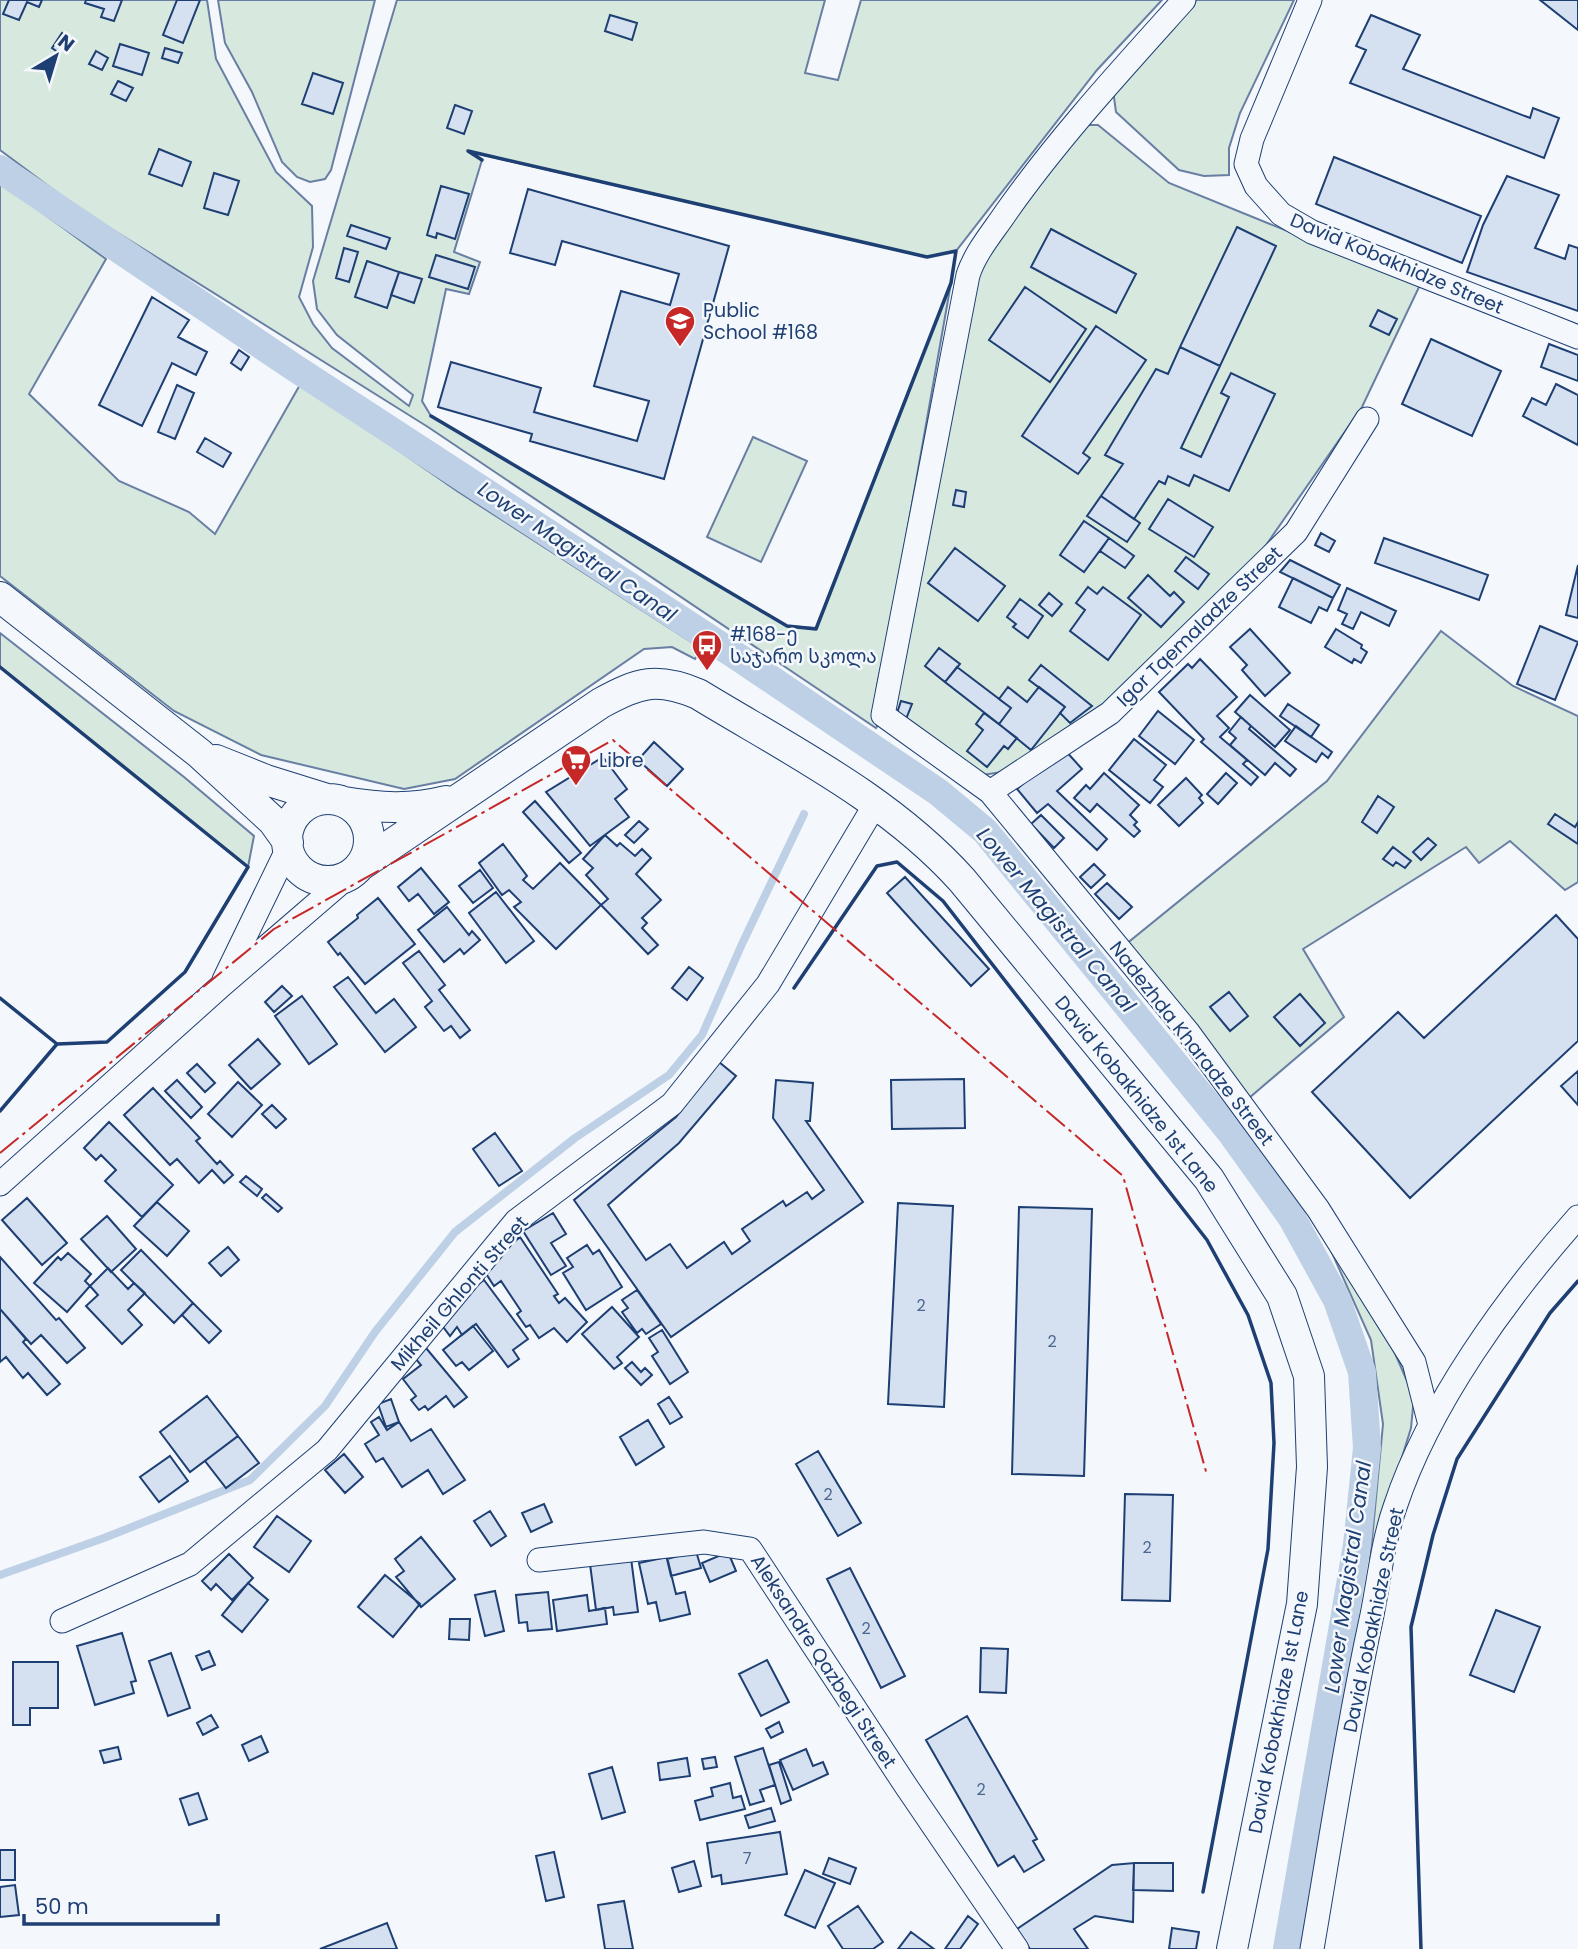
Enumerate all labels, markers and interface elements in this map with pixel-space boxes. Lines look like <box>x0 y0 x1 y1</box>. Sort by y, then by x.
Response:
north arrow <box>21 21 91 91</box>
text: N <box>52 28 80 58</box>
street label: David Kobakhidze Street <box>1286 206 1508 321</box>
place label: Public School #168 <box>703 297 818 346</box>
school or university icon: Public School #168 <box>663 304 697 348</box>
water label: Lower Magistral Canal <box>472 474 683 629</box>
street label: Igor Tqemaladze Street <box>1111 540 1288 713</box>
place label: #168-ე საჯარო სკოლა <box>730 621 877 670</box>
bus stop icon: #168-ე საჯარო სკოლა <box>690 628 724 672</box>
supermarket icon: Libre <box>559 743 593 787</box>
place label: Libre <box>599 747 644 774</box>
water label: Lower Magistral Canal <box>970 821 1143 1019</box>
street label: Nadezhda Kharadze Street <box>1103 935 1280 1151</box>
street label: David Kobakhidze 1st Lane <box>1048 990 1225 1199</box>
street label: Mikheil Ghlonti Street <box>384 1210 534 1377</box>
house number: 2 <box>916 1294 926 1317</box>
house number: 2 <box>1047 1330 1057 1353</box>
water label: Lower Magistral Canal <box>1317 1458 1378 1695</box>
house number: 2 <box>823 1483 833 1506</box>
street label: David Kobakhidze Street <box>1336 1505 1411 1735</box>
house number: 2 <box>1142 1536 1152 1559</box>
street label: Aleksandre Qazbegi Street <box>744 1549 903 1774</box>
street label: David Kobakhidze 1st Lane <box>1242 1588 1315 1836</box>
house number: 2 <box>861 1617 871 1640</box>
house number: 2 <box>976 1778 986 1801</box>
house number: 7 <box>743 1847 752 1870</box>
scale bar <box>24 1882 219 1926</box>
text: 50 m <box>35 1892 89 1921</box>

